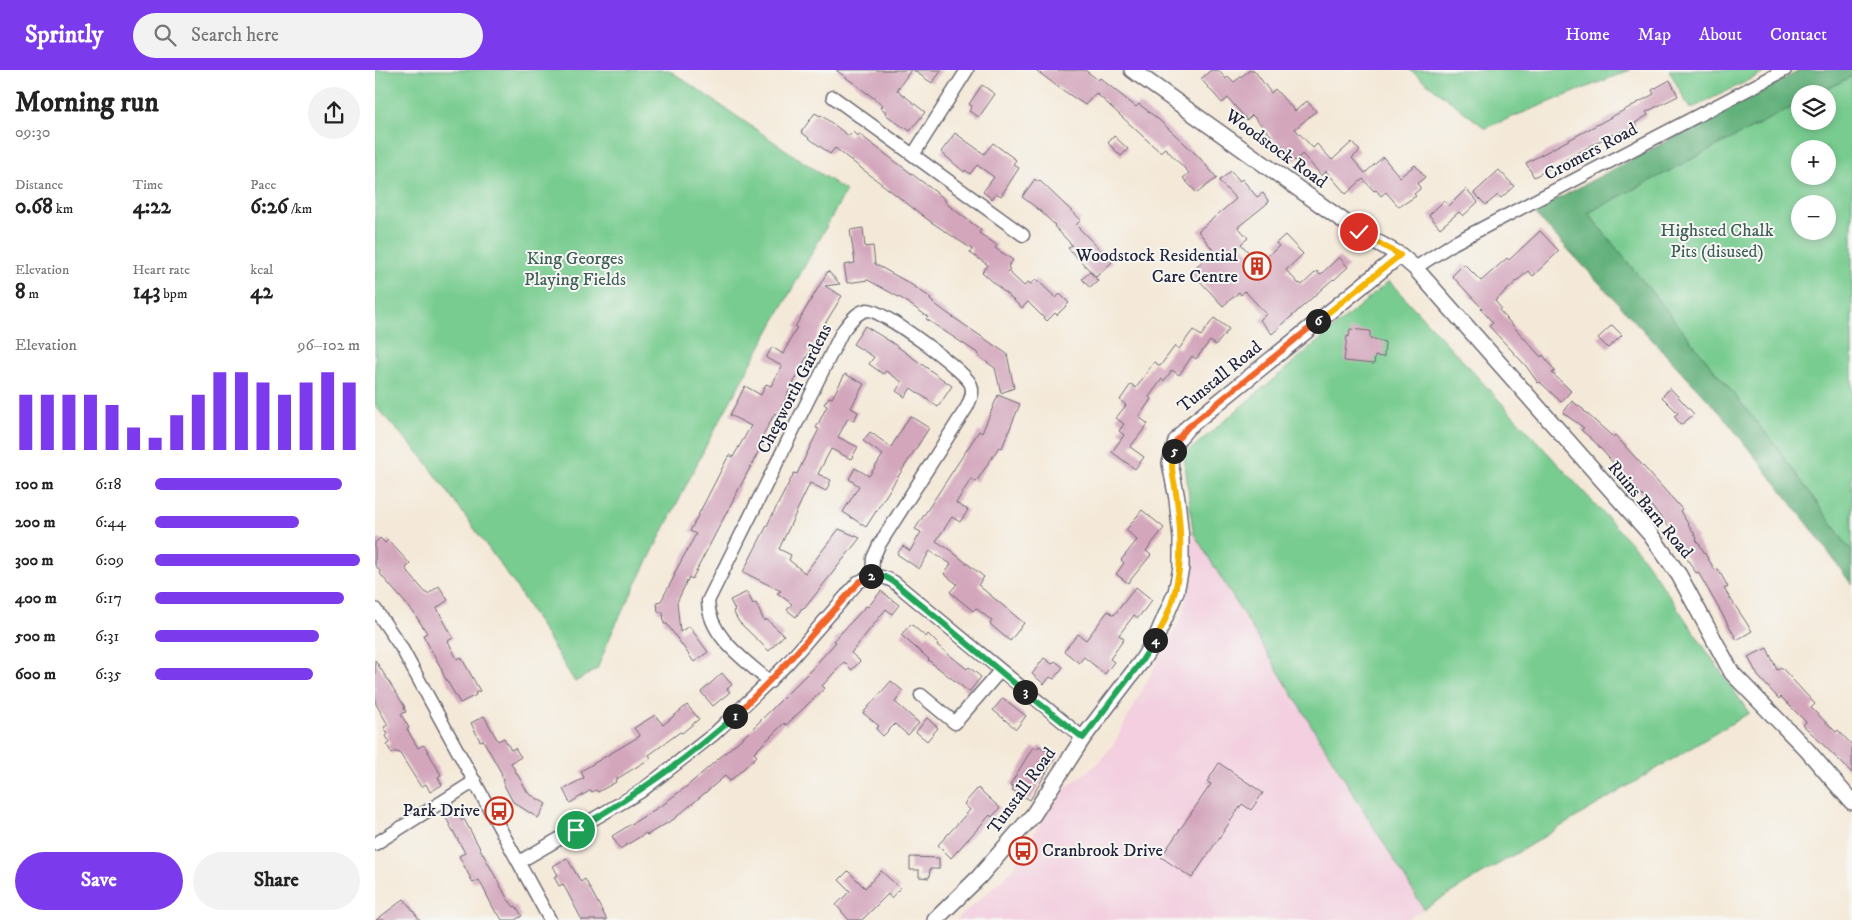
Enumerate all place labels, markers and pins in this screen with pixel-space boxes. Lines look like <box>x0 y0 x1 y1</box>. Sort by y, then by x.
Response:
pin <box>1338 211 1380 253</box>
place label: Woodstock Residential Care Centre <box>1075 245 1239 288</box>
building icon: Woodstock Residential Care Centre <box>1242 251 1272 281</box>
pin: 6 <box>1305 308 1331 334</box>
pin: 5 <box>1161 438 1187 464</box>
pin: 2 <box>859 564 883 588</box>
pin: 4 <box>1143 628 1167 652</box>
pin: 3 <box>1013 680 1037 704</box>
pin: 1 <box>723 704 747 728</box>
bus stop icon: Park Drive <box>484 796 514 826</box>
place label: Park Drive <box>402 800 480 822</box>
pin <box>555 809 597 851</box>
bus stop icon: Cranbrook Drive <box>1008 836 1038 866</box>
place label: Cranbrook Drive <box>1042 840 1163 862</box>

